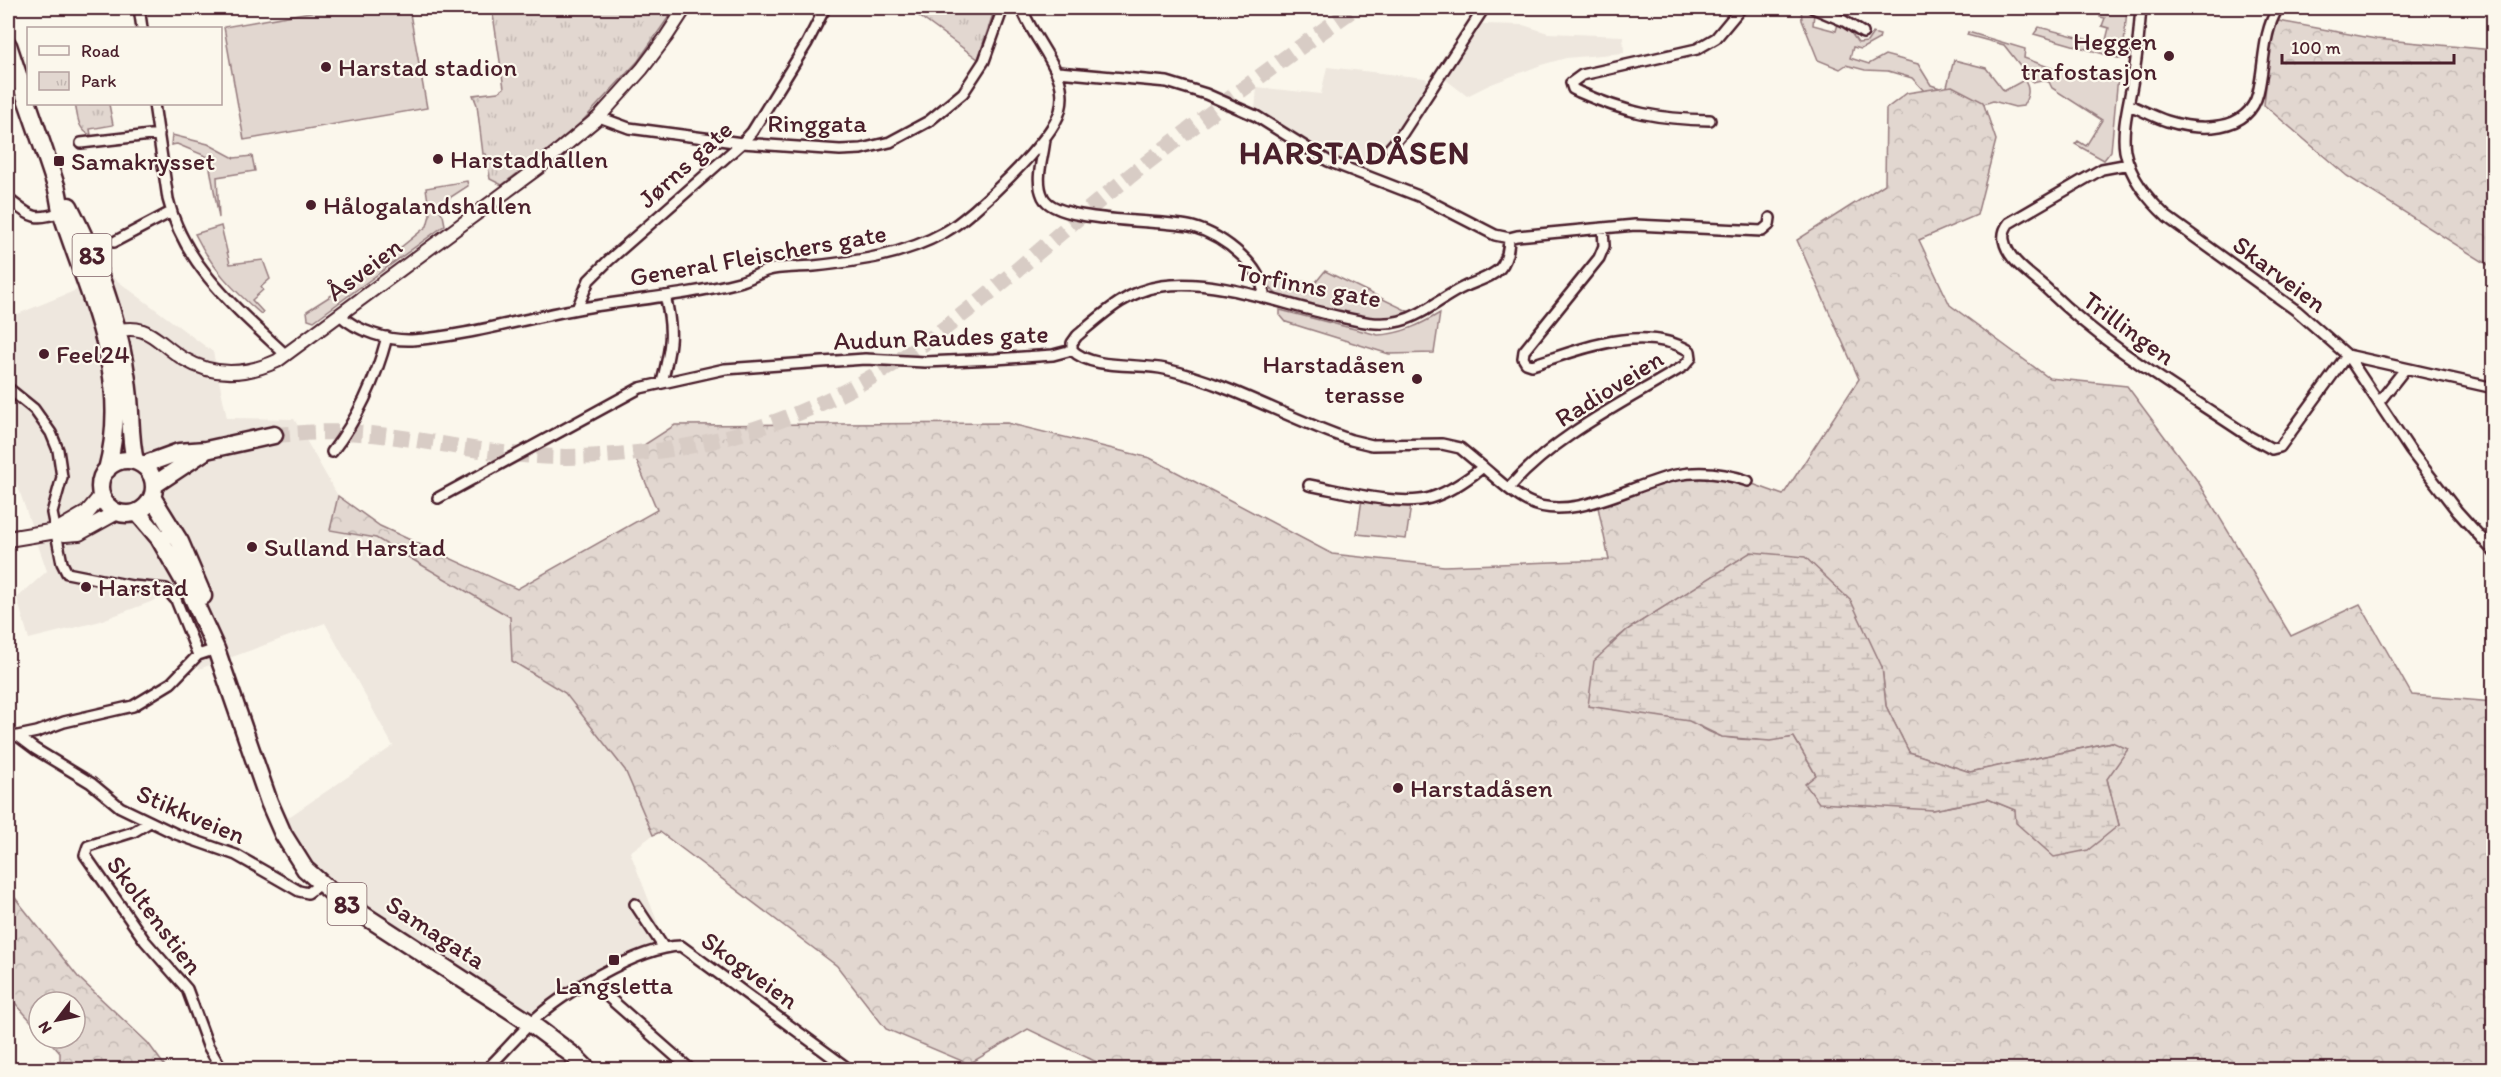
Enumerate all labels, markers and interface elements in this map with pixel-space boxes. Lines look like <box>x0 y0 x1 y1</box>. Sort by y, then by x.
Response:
place label: Heggen trafostasjon <box>2021 25 2157 87</box>
legend <box>27 27 222 105</box>
scale bar <box>2282 27 2454 65</box>
text: 100 m <box>2291 37 2341 59</box>
text: Road <box>81 40 120 62</box>
marker: Heggen trafostasjon <box>2162 49 2176 63</box>
place label: Harstad stadion <box>338 51 517 83</box>
marker: Harstad stadion <box>319 60 333 74</box>
text: Park <box>81 70 116 92</box>
street label: Ringgata <box>767 107 867 139</box>
street label: Jørns gate <box>631 113 739 215</box>
district label: HARSTADÅSEN <box>1239 134 1471 172</box>
place label: Harstadhallen <box>450 143 608 175</box>
place label: Samakrysset <box>71 145 215 177</box>
marker: Harstadhallen <box>431 152 445 166</box>
marker: Samakrysset <box>52 154 66 168</box>
place label: Hålogalandshallen <box>323 189 532 221</box>
marker: Hålogalandshallen <box>304 198 318 212</box>
street label: General Fleischers gate <box>627 217 889 293</box>
street label: Skarveien <box>2227 228 2334 320</box>
street label: Åsveien <box>320 230 408 308</box>
road number: 83 <box>72 234 112 276</box>
street label: Torfinns gate <box>1234 255 1384 315</box>
street label: Trillingen <box>2077 284 2182 372</box>
street label: Audun Raudes gate <box>833 317 1049 357</box>
place label: Feel24 <box>56 338 130 370</box>
street label: Radioveien <box>1549 342 1669 434</box>
marker: Feel24 <box>37 347 51 361</box>
place label: Harstadåsen terasse <box>1262 348 1405 410</box>
marker: Harstadåsen terasse <box>1410 372 1424 386</box>
place label: Sulland Harstad <box>264 531 446 563</box>
marker: Sulland Harstad <box>245 540 259 554</box>
place label: Harstad <box>98 571 189 603</box>
marker: Harstad <box>79 580 93 594</box>
place label: Harstadåsen <box>1410 772 1553 804</box>
street label: Stikkveien <box>132 777 250 851</box>
marker: Harstadåsen <box>1391 781 1405 795</box>
street label: Skoltenstien <box>100 849 210 981</box>
road number: 83 <box>328 883 366 925</box>
street label: Samagata <box>380 888 492 976</box>
street label: Skogveien <box>695 924 805 1016</box>
marker: Langsletta <box>607 953 621 967</box>
place label: Langsletta <box>555 969 673 1001</box>
north arrow <box>27 990 87 1050</box>
text: N <box>34 1018 56 1037</box>

